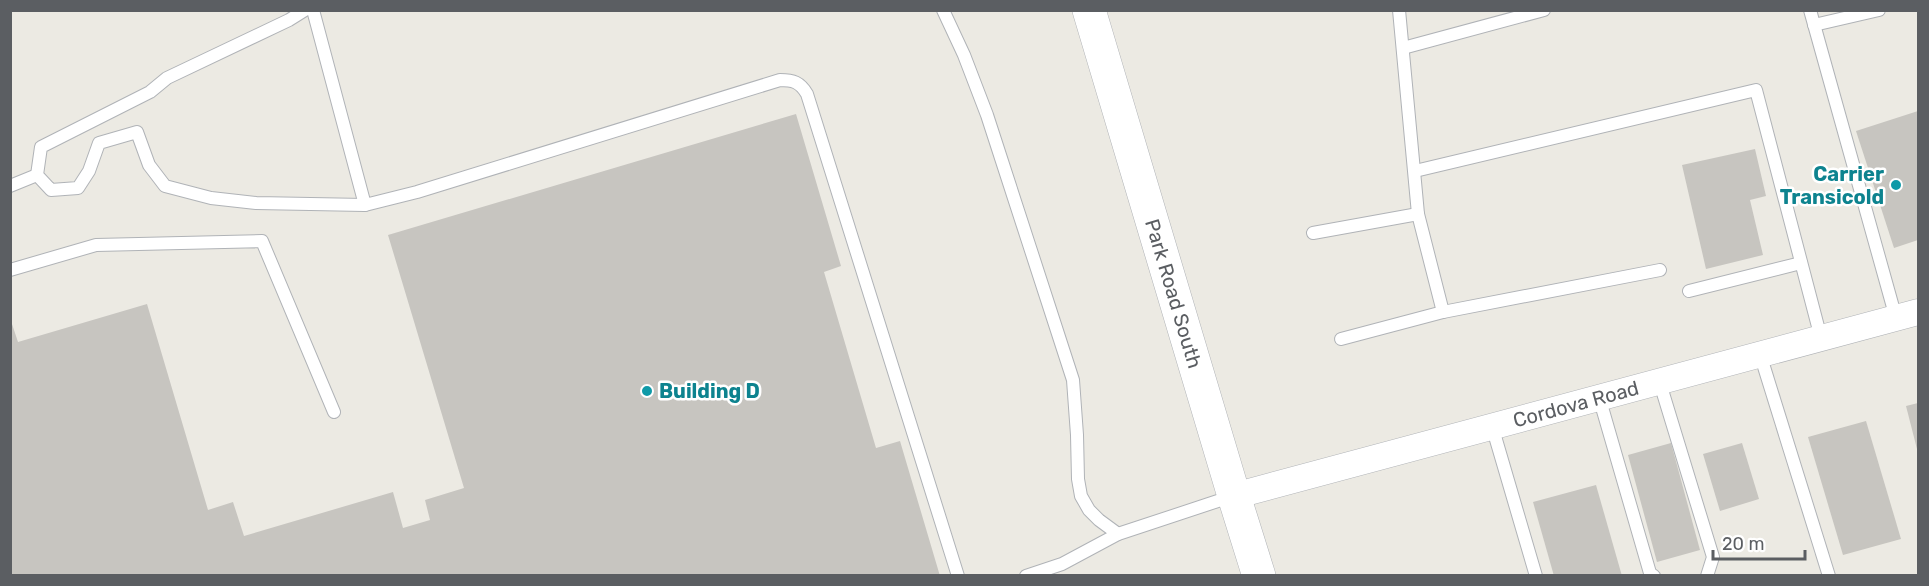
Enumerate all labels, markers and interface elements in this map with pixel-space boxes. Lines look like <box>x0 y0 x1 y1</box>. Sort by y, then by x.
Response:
place label: Carrier Transicold <box>1780 162 1884 209</box>
marker: Carrier Transicold <box>1889 178 1903 192</box>
street label: Park Road South <box>1140 216 1207 371</box>
street label: Cordova Road <box>1510 376 1641 432</box>
place label: Building D <box>659 379 760 403</box>
marker: Building D <box>640 384 654 398</box>
scale bar <box>1713 523 1804 561</box>
text: 20 m <box>1722 533 1764 555</box>

